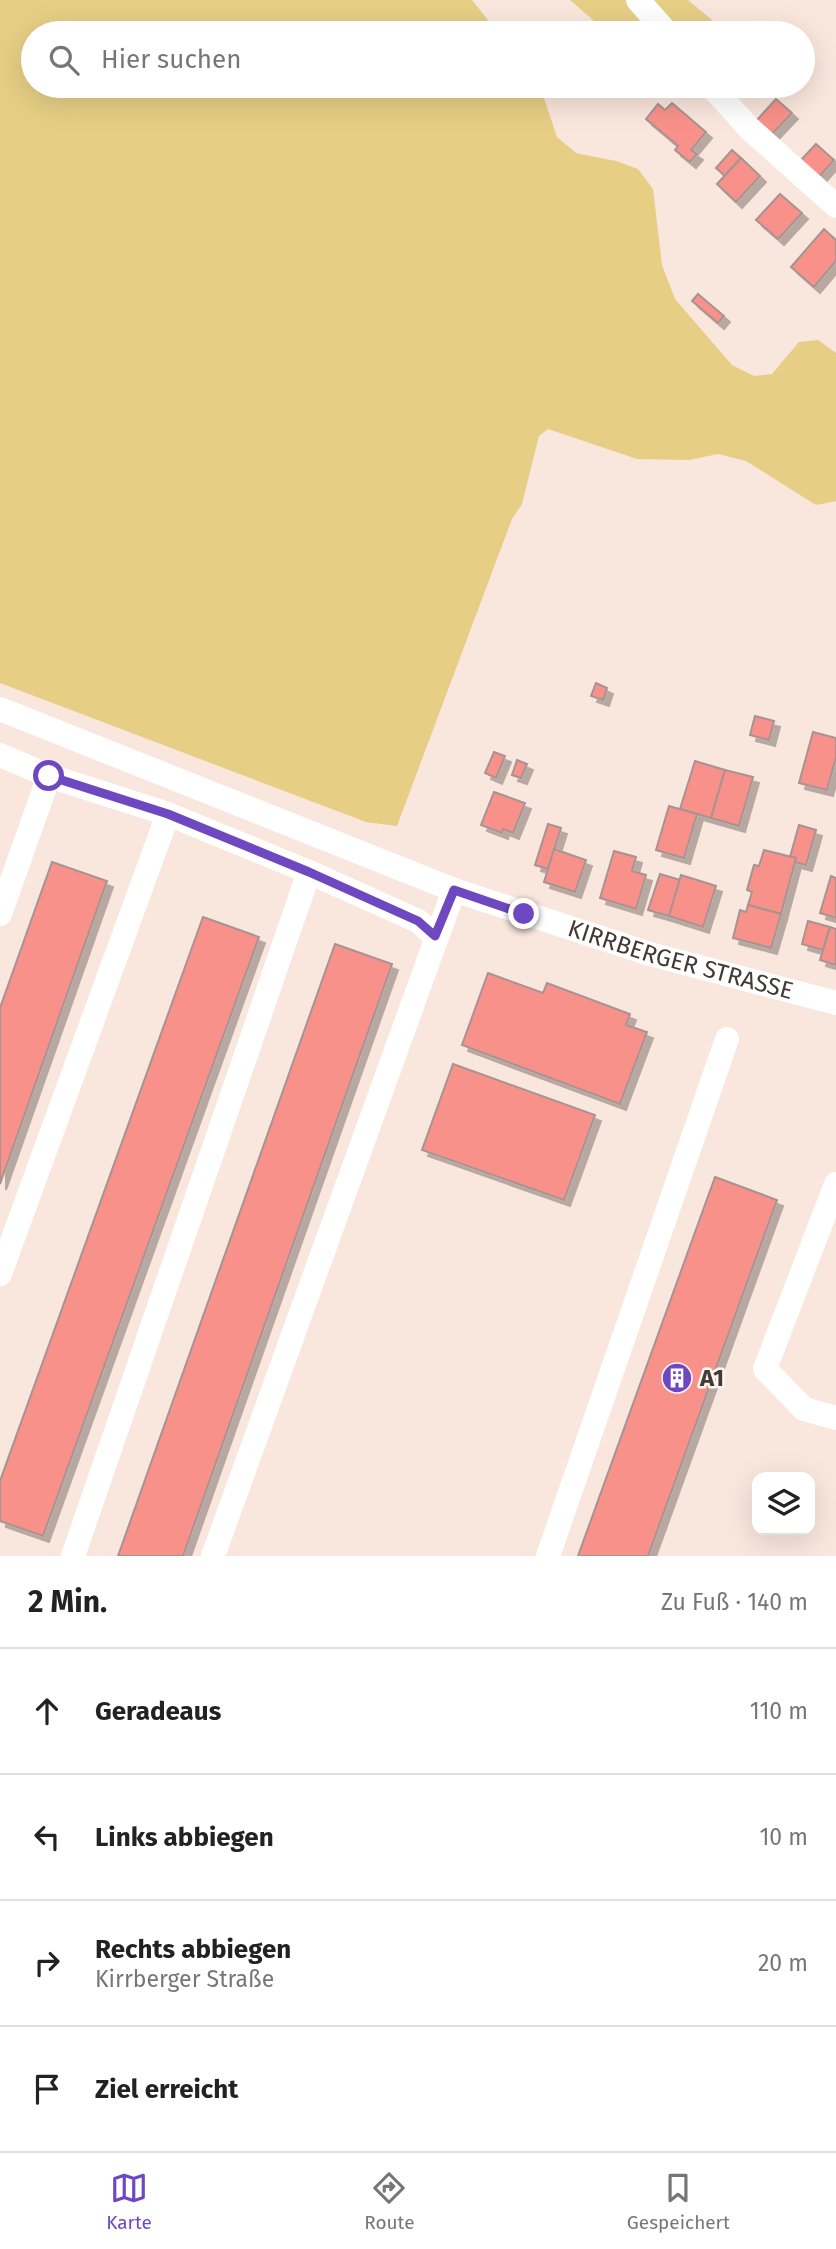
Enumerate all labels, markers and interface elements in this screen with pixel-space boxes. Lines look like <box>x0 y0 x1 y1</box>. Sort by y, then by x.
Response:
search box <box>21 21 815 98</box>
icon: search <box>45 41 83 79</box>
text: Hier suchen <box>101 44 241 75</box>
route start <box>33 760 64 791</box>
route end <box>508 898 539 929</box>
street label: KIRRBERGER STRASSE <box>564 914 796 1005</box>
building icon: A1 <box>660 1361 694 1395</box>
place label: A1 <box>699 1364 724 1392</box>
map controls <box>752 1472 815 1535</box>
button: layers <box>752 1472 815 1535</box>
text: 2 Min. <box>28 1584 107 1620</box>
text: Zu Fuß · 140 m <box>661 1588 808 1616</box>
icon: ahead <box>28 1692 66 1730</box>
text: Geradeaus <box>95 1696 221 1727</box>
text: 110 m <box>750 1697 808 1725</box>
icon: left <box>28 1818 66 1856</box>
text: Links abbiegen <box>95 1822 274 1853</box>
text: 10 m <box>759 1823 808 1851</box>
text: Rechts abbiegen <box>95 1934 291 1965</box>
icon: right <box>28 1944 66 1982</box>
text: 20 m <box>758 1949 808 1977</box>
text: Kirrberger Straße <box>95 1965 274 1993</box>
icon: arrive <box>28 2070 66 2108</box>
text: Ziel erreicht <box>95 2074 238 2105</box>
tab: Karte <box>106 2169 152 2234</box>
tab: Route <box>364 2169 414 2234</box>
tab: Gespeichert <box>627 2169 730 2234</box>

